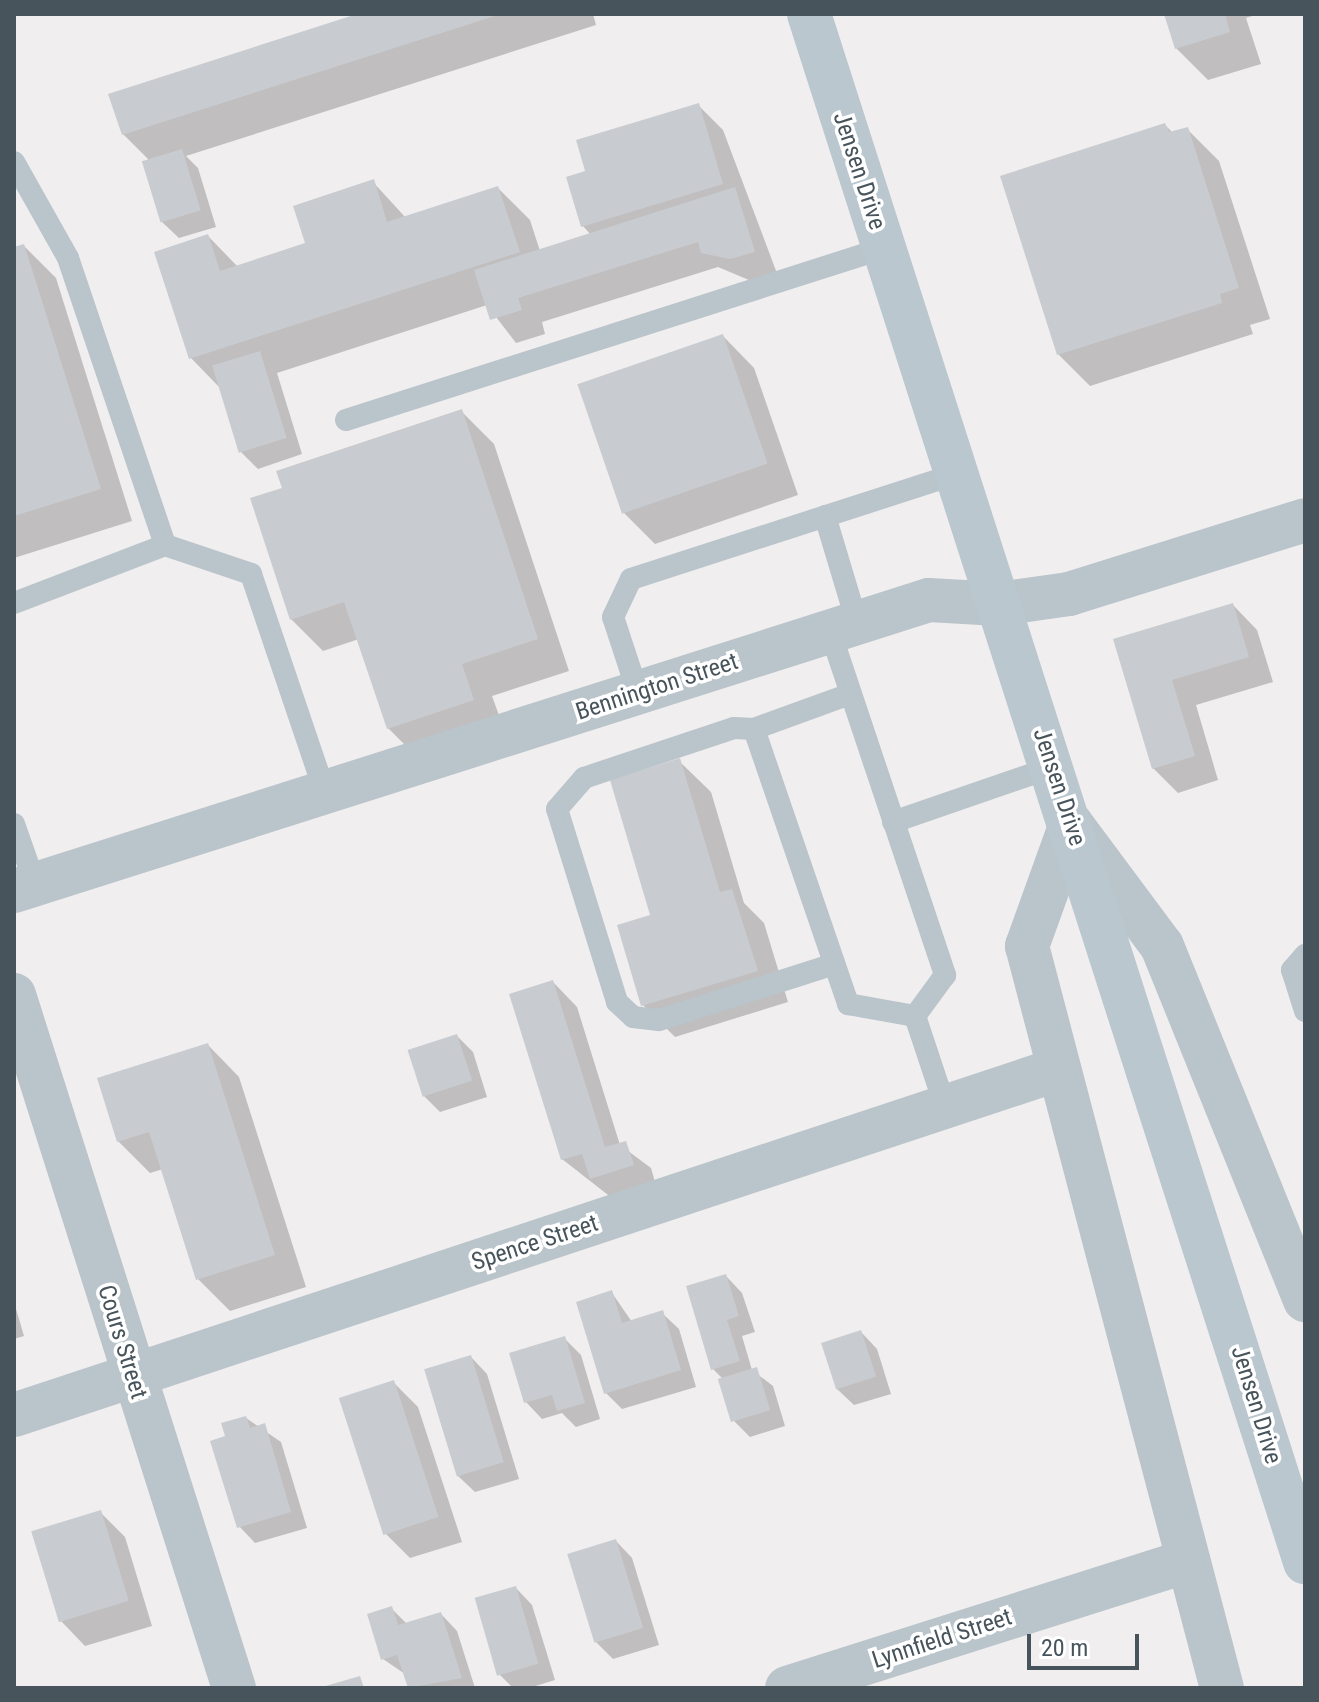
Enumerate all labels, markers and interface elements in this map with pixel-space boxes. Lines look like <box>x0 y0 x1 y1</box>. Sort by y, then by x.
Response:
street label: Jensen Drive <box>827 109 891 233</box>
street label: Bennington Street <box>572 647 742 727</box>
street label: Jensen Drive <box>1027 725 1091 849</box>
street label: Spence Street <box>468 1209 602 1277</box>
street label: Cours Street <box>91 1282 153 1402</box>
street label: Jensen Drive <box>1224 1343 1288 1467</box>
street label: Lynnfield Street <box>868 1603 1016 1675</box>
scale bar <box>1031 1618 1143 1668</box>
text: 20 m <box>1041 1634 1088 1662</box>

